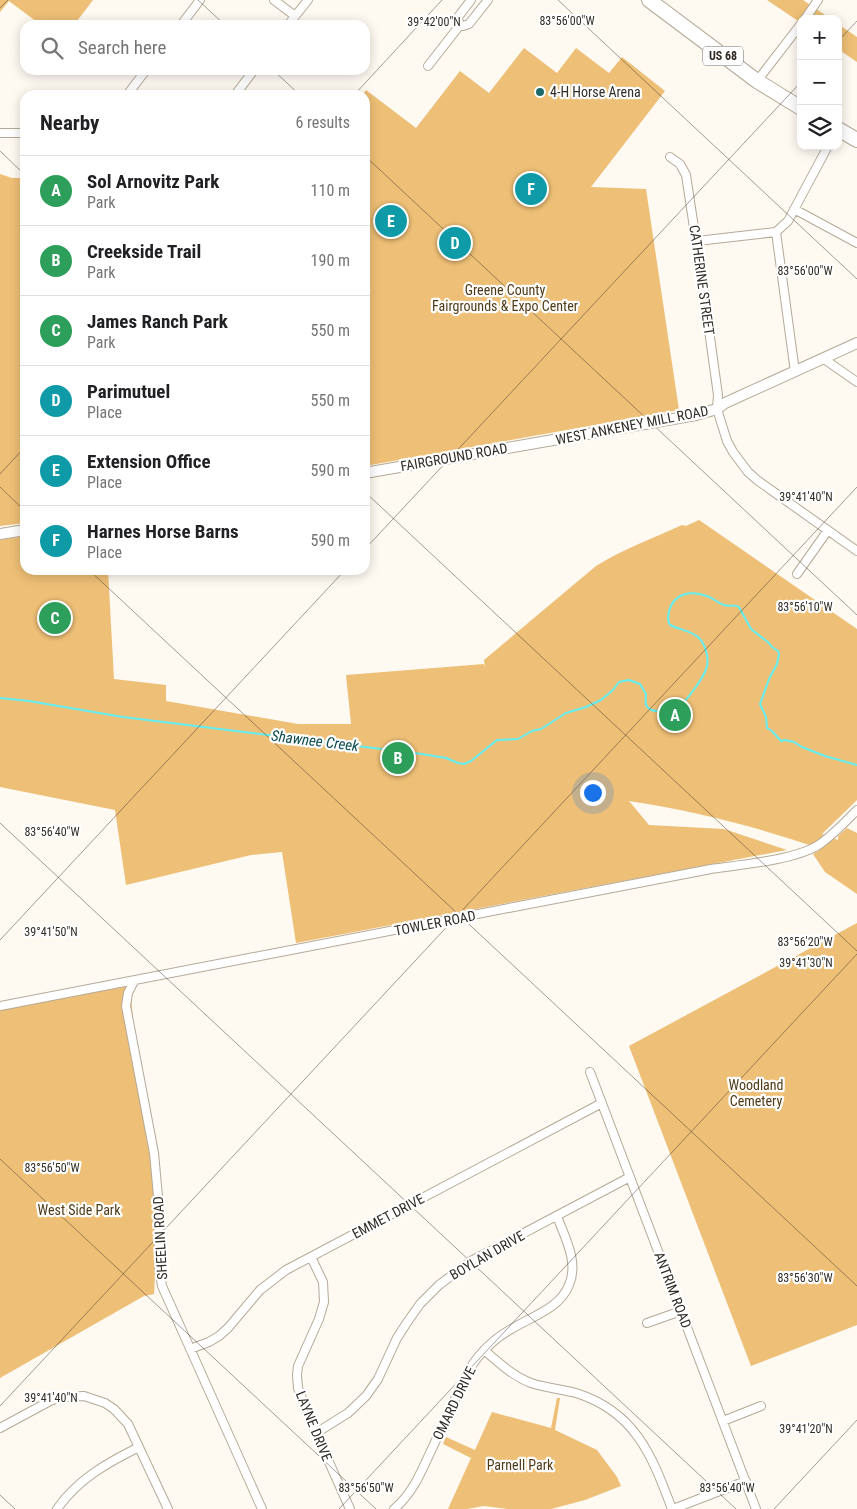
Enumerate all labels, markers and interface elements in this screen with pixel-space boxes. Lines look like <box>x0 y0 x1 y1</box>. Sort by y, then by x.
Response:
text: 83°56'00"W <box>539 14 595 28</box>
text: 39°42'00"N <box>407 15 461 29</box>
map controls <box>797 15 842 150</box>
button: + <box>797 15 842 60</box>
search box <box>20 20 370 75</box>
icon: search <box>38 34 66 62</box>
text: Search here <box>78 36 166 59</box>
road number: US 68 <box>703 46 743 66</box>
button: − <box>797 60 842 105</box>
place label: 4-H Horse Arena <box>550 84 641 100</box>
marker: 4-H Horse Arena <box>534 86 546 98</box>
button: layers <box>797 105 842 150</box>
text: Nearby <box>40 111 99 135</box>
text: 6 results <box>295 113 350 132</box>
text: Sol Arnovitz Park <box>87 170 219 193</box>
pin: F <box>515 170 547 208</box>
text: A <box>51 181 61 200</box>
text: 110 m <box>311 181 350 200</box>
text: Park <box>87 193 116 212</box>
pin: E <box>375 202 407 240</box>
pin: D <box>439 224 471 262</box>
street label: CATHERINE STREET <box>686 224 718 336</box>
text: Creekside Trail <box>87 240 201 263</box>
text: B <box>52 251 60 270</box>
text: 190 m <box>311 251 350 270</box>
text: Park <box>87 263 116 282</box>
text: 83°56'00"W <box>777 264 833 278</box>
park label: Greene County Fairgrounds & Expo Center <box>432 282 578 314</box>
text: James Ranch Park <box>87 310 228 333</box>
text: C <box>51 321 61 340</box>
text: 550 m <box>311 321 350 340</box>
text: Park <box>87 333 116 352</box>
text: Parimutuel <box>87 380 170 403</box>
text: D <box>51 391 61 410</box>
text: 550 m <box>311 391 350 410</box>
street label: WEST ANKENEY MILL ROAD <box>554 402 710 448</box>
text: Place <box>87 403 122 422</box>
street label: FAIRGROUND ROAD <box>399 440 509 474</box>
text: Extension Office <box>87 450 211 473</box>
text: E <box>52 461 60 480</box>
text: 590 m <box>311 461 350 480</box>
text: Place <box>87 473 122 492</box>
text: 39°41'40"N <box>779 490 833 504</box>
text: Harnes Horse Barns <box>87 520 239 543</box>
text: F <box>52 531 60 550</box>
text: 590 m <box>311 531 350 550</box>
text: Place <box>87 543 122 562</box>
pin: C <box>39 599 71 637</box>
text: 83°56'10"W <box>777 600 833 614</box>
pin: A <box>659 696 691 734</box>
water label: Shawnee Creek <box>270 727 360 755</box>
pin: B <box>382 739 414 777</box>
your location <box>580 780 606 806</box>
text: 83°56'40"W <box>24 825 80 839</box>
street label: TOWLER ROAD <box>393 907 477 939</box>
text: 39°41'50"N <box>24 925 78 939</box>
text: 83°56'20"W <box>777 935 833 949</box>
text: 39°41'30"N <box>779 956 833 970</box>
park label: Woodland Cemetery <box>728 1077 784 1109</box>
text: 83°56'50"W <box>24 1161 80 1175</box>
street label: EMMET DRIVE <box>349 1190 427 1242</box>
street label: SHEELIN ROAD <box>150 1196 170 1280</box>
park label: West Side Park <box>38 1202 121 1218</box>
street label: BOYLAN DRIVE <box>447 1227 527 1283</box>
street label: ANTRIM ROAD <box>651 1250 695 1330</box>
text: 83°56'30"W <box>777 1271 833 1285</box>
street label: OMARD DRIVE <box>429 1364 479 1442</box>
street label: LAYNE DRIVE <box>293 1389 335 1463</box>
text: 39°41'40"N <box>24 1391 78 1405</box>
text: 39°41'20"N <box>779 1422 833 1436</box>
park label: Parnell Park <box>487 1457 554 1473</box>
text: 83°56'50"W <box>338 1481 394 1495</box>
text: 83°56'40"W <box>699 1481 755 1495</box>

